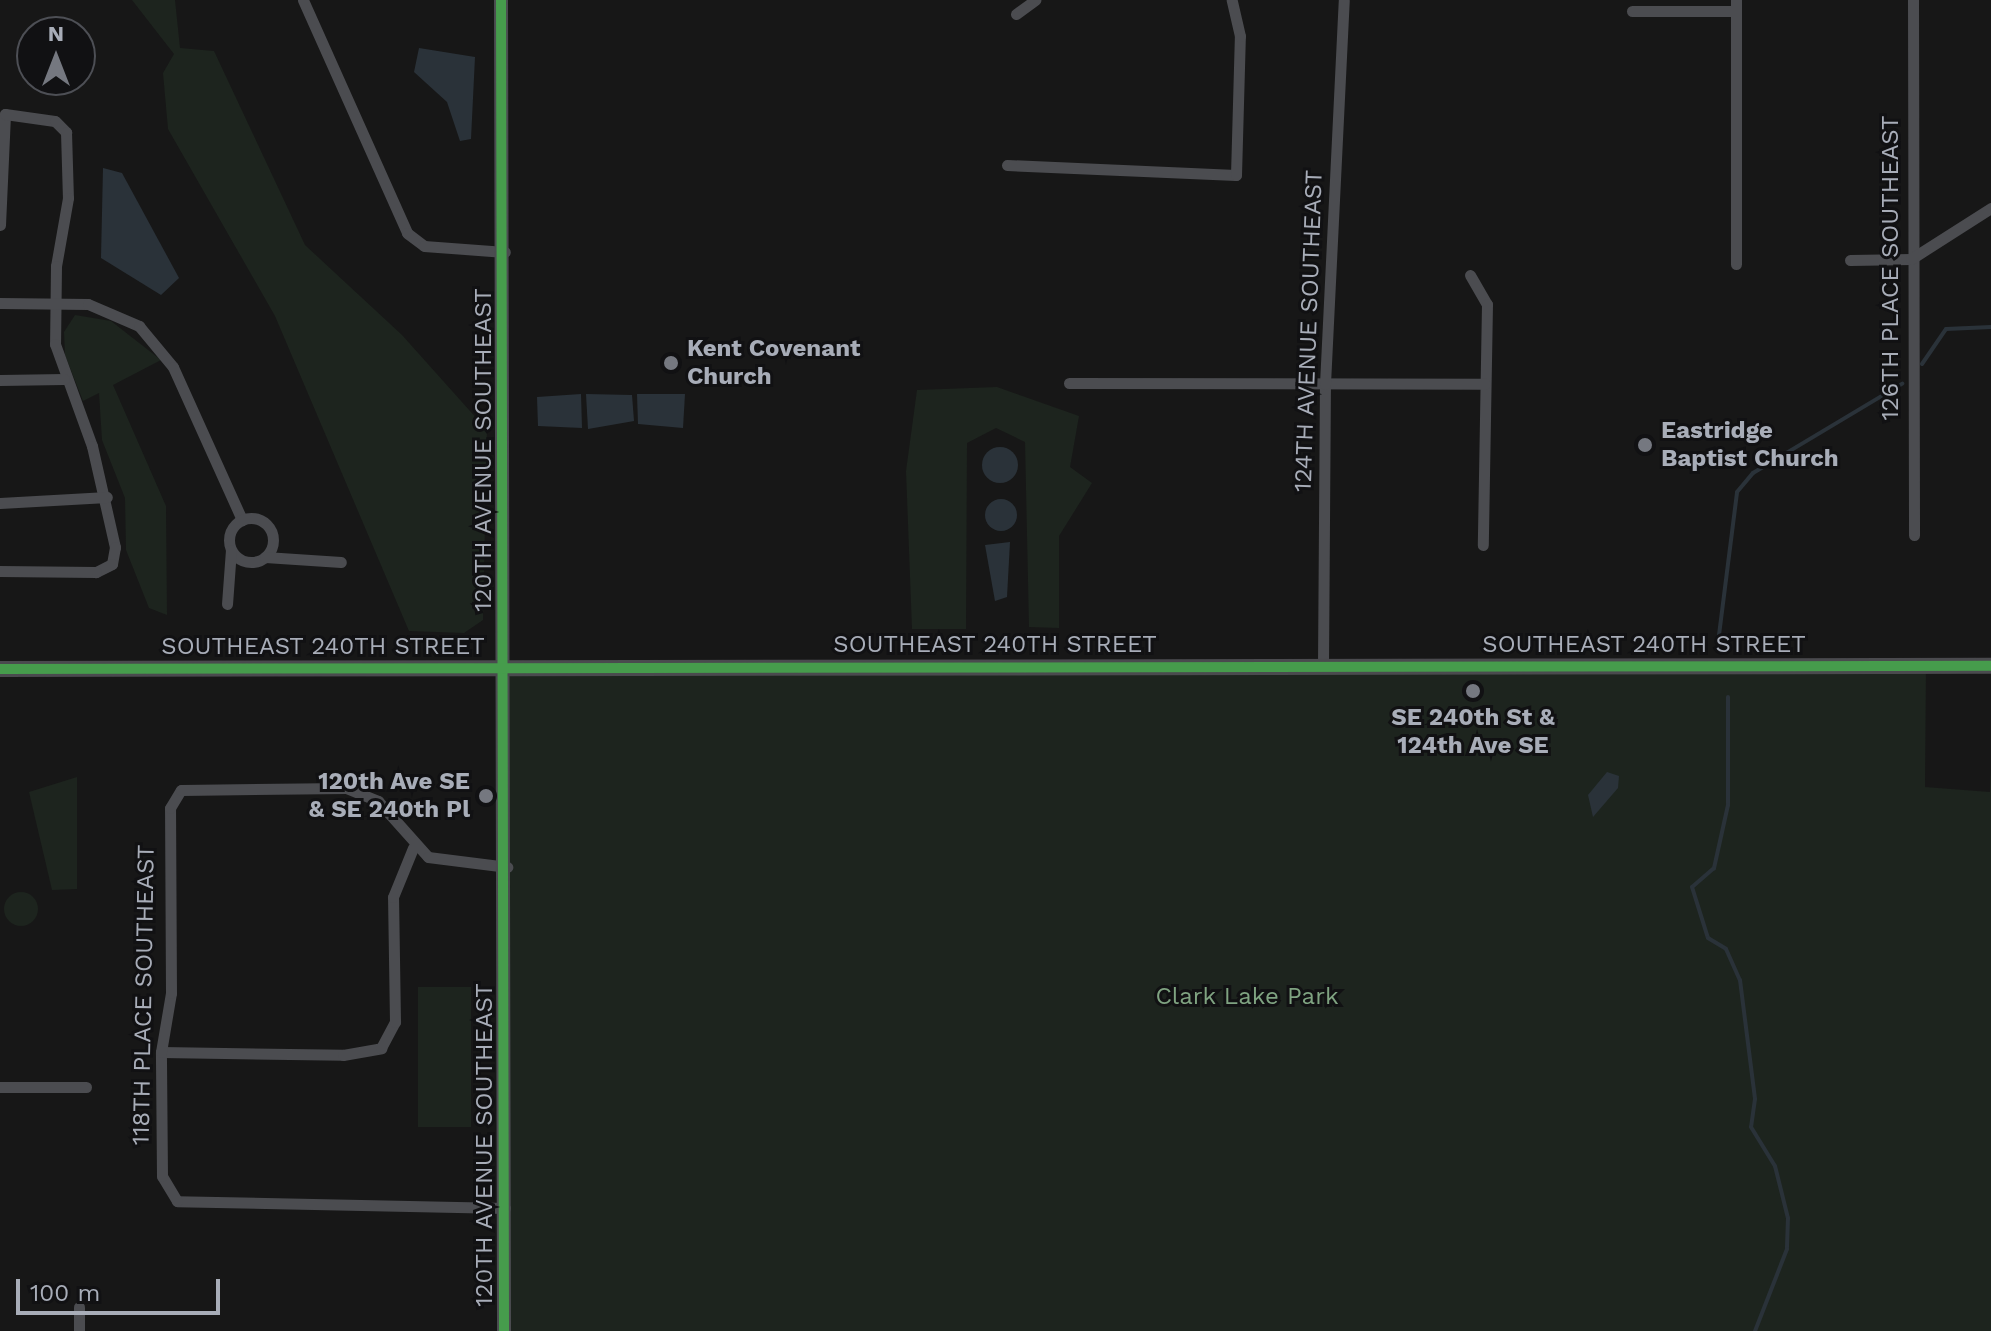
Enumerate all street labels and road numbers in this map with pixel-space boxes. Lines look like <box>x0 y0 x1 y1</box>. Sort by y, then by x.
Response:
street label: 126TH PLACE SOUTHEAST <box>1877 115 1905 421</box>
street label: 124TH AVENUE SOUTHEAST <box>1289 169 1329 493</box>
street label: 120TH AVENUE SOUTHEAST <box>470 288 498 612</box>
street label: SOUTHEAST 240TH STREET <box>833 631 1157 659</box>
street label: SOUTHEAST 240TH STREET <box>1482 631 1806 659</box>
street label: SOUTHEAST 240TH STREET <box>161 633 485 661</box>
street label: 118TH PLACE SOUTHEAST <box>127 844 161 1146</box>
street label: 120TH AVENUE SOUTHEAST <box>471 983 499 1307</box>

